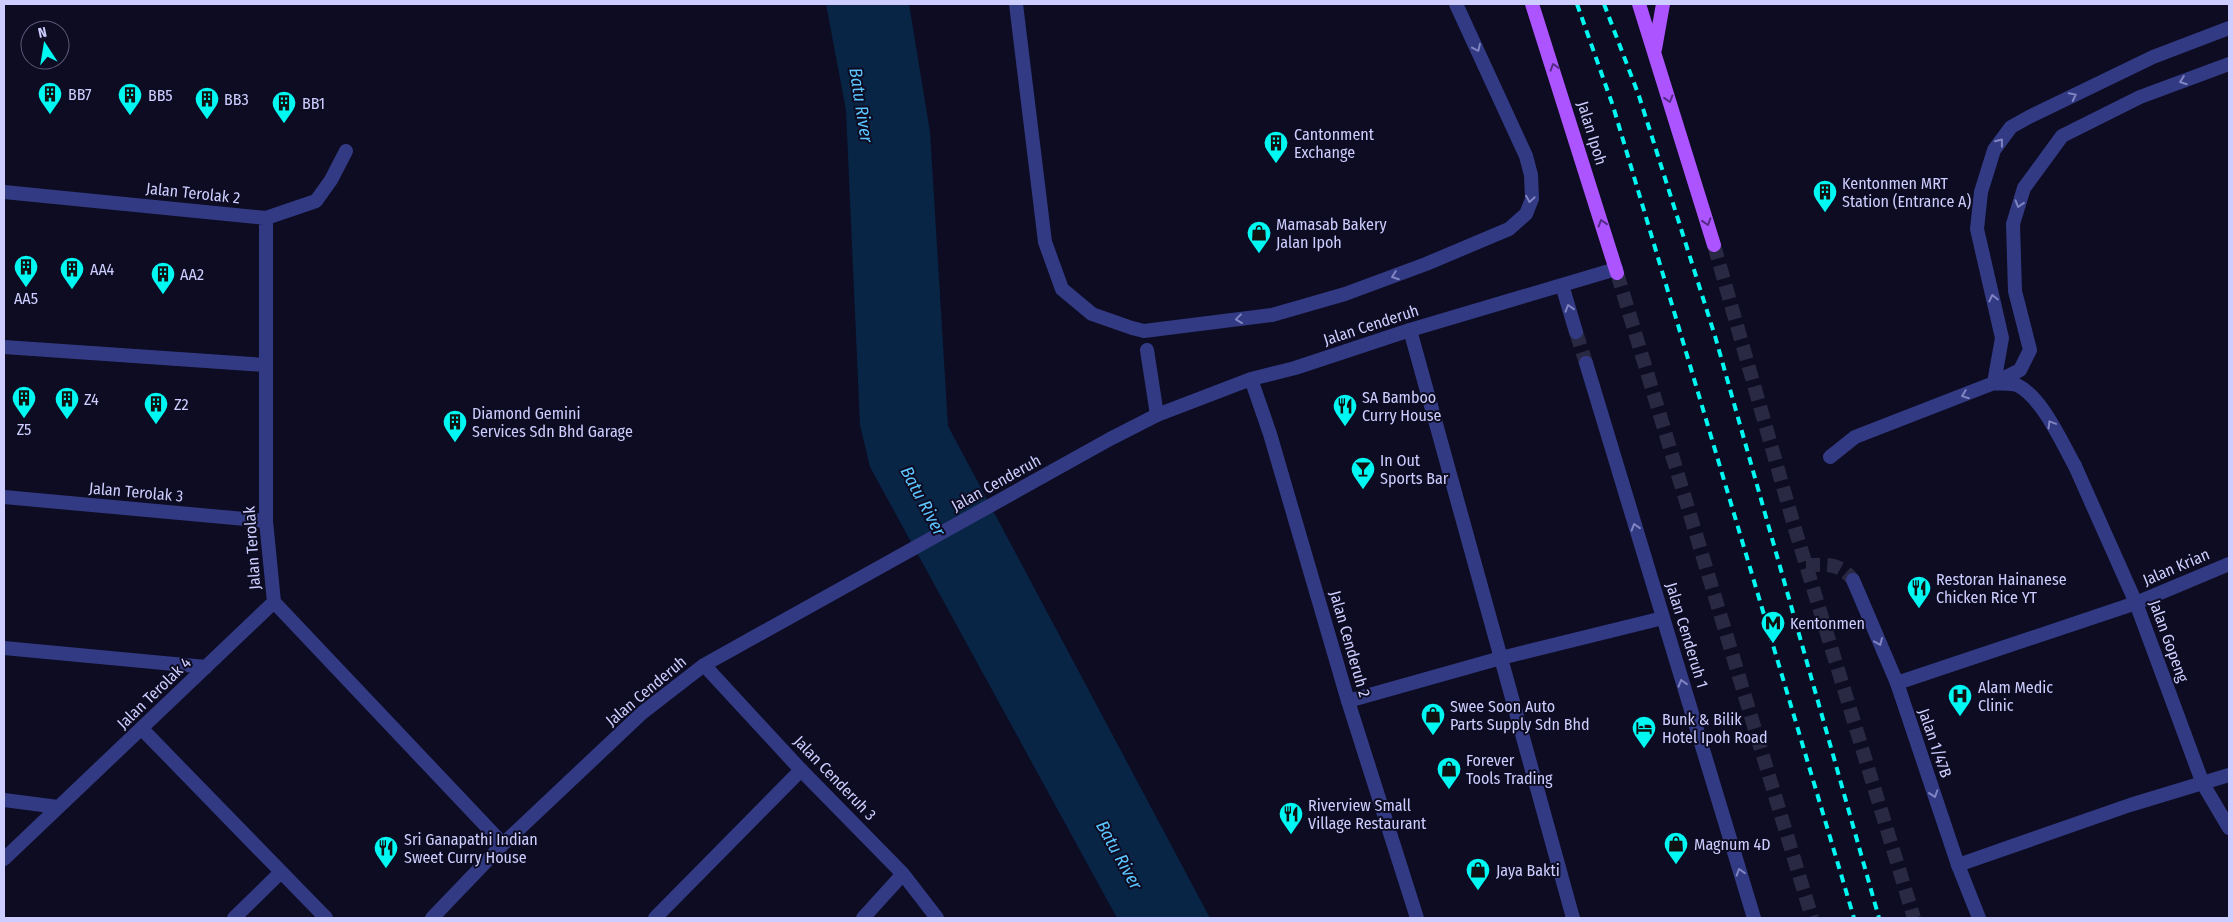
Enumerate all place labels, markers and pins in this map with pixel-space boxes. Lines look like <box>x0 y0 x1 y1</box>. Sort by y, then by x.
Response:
building icon: BB7 <box>37 81 63 115</box>
building icon: BB5 <box>117 82 143 116</box>
place label: BB7 <box>68 85 92 104</box>
place label: BB5 <box>148 86 173 105</box>
building icon: BB3 <box>194 86 220 120</box>
place label: BB3 <box>224 90 249 109</box>
building icon: BB1 <box>271 90 297 124</box>
place label: BB1 <box>302 94 325 113</box>
place label: Cantonment Exchange <box>1294 125 1375 162</box>
building icon: Cantonment Exchange <box>1263 130 1289 164</box>
place label: Kentonmen MRT Station (Entrance A) <box>1842 174 1971 211</box>
building icon: Kentonmen MRT Station (Entrance A) <box>1812 179 1838 213</box>
place label: Mamasab Bakery Jalan Ipoh <box>1276 215 1387 252</box>
shop icon: Mamasab Bakery Jalan Ipoh <box>1246 220 1272 254</box>
building icon: AA5 <box>13 254 39 288</box>
building icon: AA4 <box>59 256 85 290</box>
place label: AA4 <box>90 260 115 279</box>
building icon: AA2 <box>150 261 176 295</box>
place label: AA2 <box>180 265 204 284</box>
place label: AA5 <box>14 289 38 308</box>
building icon: Z5 <box>11 385 37 419</box>
building icon: Z4 <box>54 386 80 420</box>
place label: SA Bamboo Curry House <box>1362 388 1442 425</box>
place label: Z4 <box>84 390 99 409</box>
building icon: Z2 <box>143 391 169 425</box>
restaurant icon: SA Bamboo Curry House <box>1332 393 1358 427</box>
place label: Z2 <box>174 395 189 414</box>
place label: Diamond Gemini Services Sdn Bhd Garage <box>472 404 633 441</box>
building icon: Diamond Gemini Services Sdn Bhd Garage <box>442 409 468 443</box>
place label: Z5 <box>17 420 31 439</box>
place label: In Out Sports Bar <box>1380 451 1449 488</box>
bar icon: In Out Sports Bar <box>1350 456 1376 490</box>
place label: Restoran Hainanese Chicken Rice YT <box>1936 570 2067 607</box>
restaurant icon: Restoran Hainanese Chicken Rice YT <box>1906 575 1932 609</box>
metro station icon: Kentonmen <box>1760 610 1786 644</box>
place label: Kentonmen <box>1790 614 1865 633</box>
place label: Alam Medic Clinic <box>1978 678 2053 715</box>
hospital icon: Alam Medic Clinic <box>1947 683 1973 717</box>
place label: Swee Soon Auto Parts Supply Sdn Bhd <box>1450 697 1590 734</box>
shop icon: Swee Soon Auto Parts Supply Sdn Bhd <box>1420 702 1446 736</box>
place label: Bunk & Bilik Hotel Ipoh Road <box>1662 710 1767 747</box>
hotel icon: Bunk & Bilik Hotel Ipoh Road <box>1631 715 1657 749</box>
place label: Forever Tools Trading <box>1466 751 1553 788</box>
shop icon: Forever Tools Trading <box>1436 756 1462 790</box>
place label: Riverview Small Village Restaurant <box>1308 796 1427 833</box>
restaurant icon: Riverview Small Village Restaurant <box>1278 801 1304 835</box>
place label: Sri Ganapathi Indian Sweet Curry House <box>404 830 538 867</box>
shop icon: Magnum 4D <box>1663 831 1689 865</box>
restaurant icon: Sri Ganapathi Indian Sweet Curry House <box>373 835 399 869</box>
place label: Magnum 4D <box>1694 835 1770 854</box>
shop icon: Jaya Bakti <box>1465 857 1491 891</box>
place label: Jaya Bakti <box>1496 861 1560 880</box>

